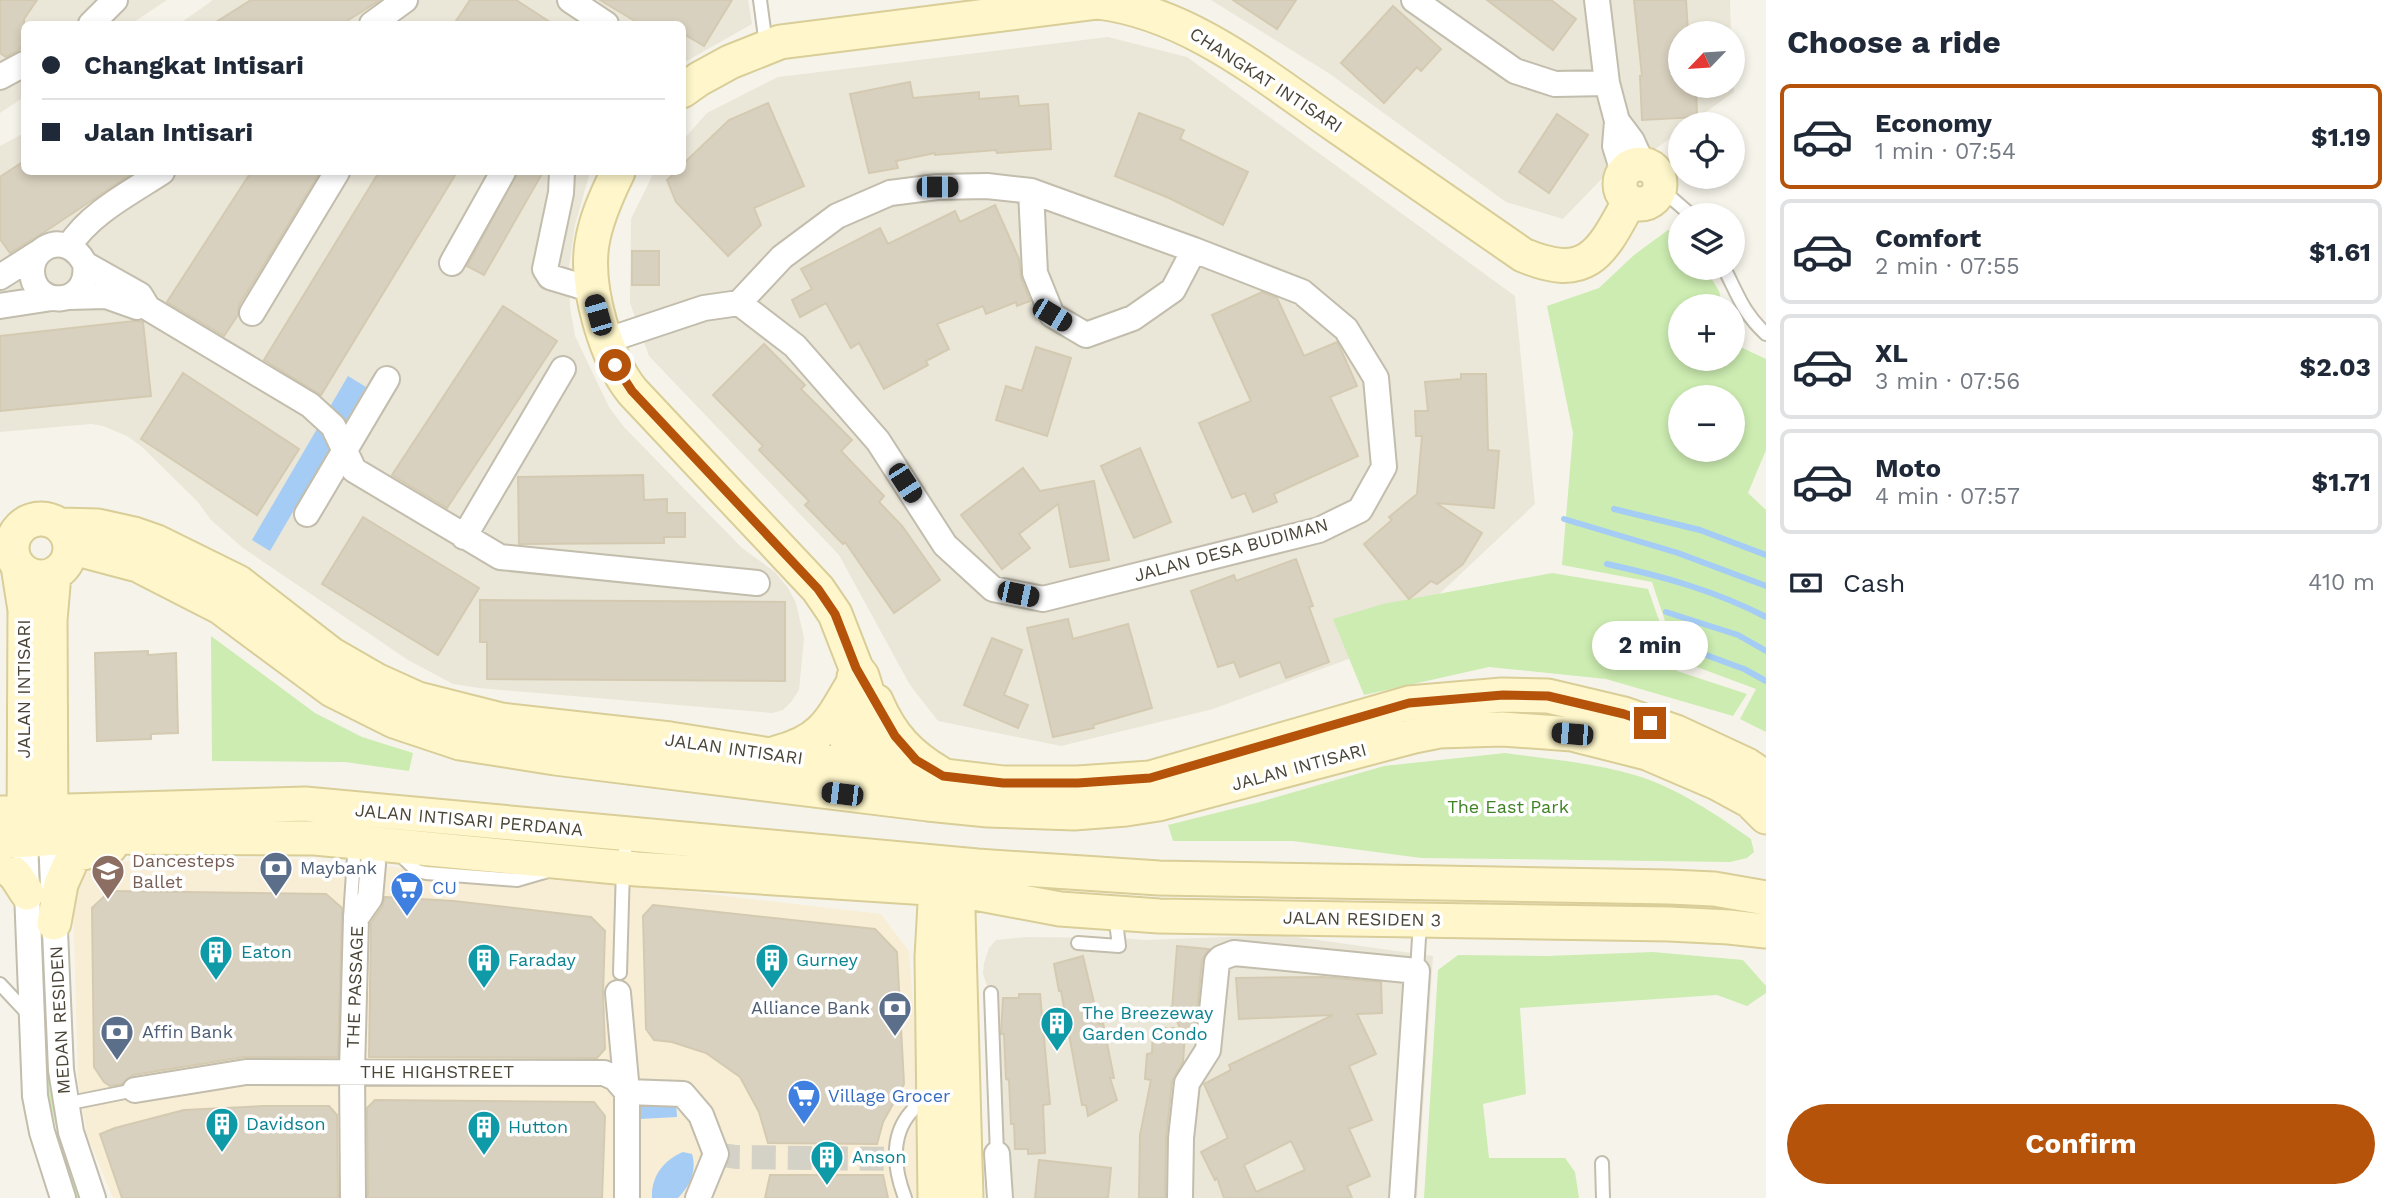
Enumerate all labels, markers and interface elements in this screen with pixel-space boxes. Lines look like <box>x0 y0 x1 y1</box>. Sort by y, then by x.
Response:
north arrow <box>1668 21 1745 98</box>
map controls <box>1668 21 1745 462</box>
street label: CHANGKAT INTISARI <box>1186 22 1346 137</box>
text: Choose a ride <box>1787 23 2001 61</box>
text: Changkat Intisari <box>84 50 304 80</box>
icon: car <box>1791 105 1854 168</box>
text: Economy <box>1875 108 1992 138</box>
button: locate <box>1668 112 1745 189</box>
text: Jalan Intisari <box>84 117 253 147</box>
text: $1.19 <box>2311 122 2371 152</box>
text: 1 min · 07:54 <box>1875 138 2016 165</box>
car <box>917 177 959 198</box>
button: layers <box>1668 203 1745 280</box>
icon: car <box>1791 220 1854 283</box>
text: Comfort <box>1875 223 1981 253</box>
text: $1.61 <box>2309 237 2371 267</box>
text: 2 min · 07:55 <box>1875 253 2020 280</box>
car <box>583 292 614 338</box>
button: + <box>1668 294 1745 371</box>
car <box>1029 295 1076 335</box>
icon: car <box>1791 335 1854 398</box>
text: XL <box>1875 338 1908 368</box>
route start <box>599 349 631 381</box>
text: $2.03 <box>2300 352 2371 382</box>
text: 3 min · 07:56 <box>1875 368 2020 395</box>
button: − <box>1668 385 1745 462</box>
icon: car <box>1791 450 1854 513</box>
text: Moto <box>1875 453 1941 483</box>
car <box>885 460 926 506</box>
text: $1.71 <box>2312 467 2371 497</box>
text: 4 min · 07:57 <box>1875 483 2020 510</box>
street label: JALAN DESA BUDIMAN <box>1132 513 1330 586</box>
icon: cash <box>1787 564 1825 602</box>
text: Cash <box>1843 568 1905 598</box>
text: 410 m <box>2308 569 2375 596</box>
car <box>996 579 1041 609</box>
street label: JALAN INTISARI <box>13 620 34 758</box>
callout: 2 min <box>1592 622 1708 670</box>
text: 2 min <box>1619 632 1681 659</box>
route end <box>1634 707 1666 739</box>
car <box>1551 722 1594 746</box>
street label: JALAN INTISARI <box>664 728 804 769</box>
street label: JALAN INTISARI <box>1229 738 1369 795</box>
car <box>820 781 865 807</box>
park label: The East Park <box>1447 796 1569 817</box>
street label: JALAN INTISARI PERDANA <box>354 799 584 840</box>
bank icon: Maybank <box>257 849 295 898</box>
place label: Dancesteps Ballet <box>132 850 235 892</box>
school or university icon: Dancesteps Ballet <box>89 852 127 901</box>
place label: Maybank <box>300 857 377 878</box>
supermarket icon: CU <box>388 869 426 918</box>
place label: CU <box>432 877 457 898</box>
street label: JALAN RESIDEN 3 <box>1283 907 1441 930</box>
street label: THE PASSAGE <box>342 925 367 1049</box>
building icon: Eaton <box>197 933 235 982</box>
place label: Eaton <box>241 941 292 962</box>
building icon: Faraday <box>465 941 503 990</box>
building icon: Gurney <box>753 941 791 990</box>
street label: MEDAN RESIDEN <box>45 945 74 1095</box>
place label: Faraday <box>508 949 576 970</box>
place label: Gurney <box>796 949 859 970</box>
bank icon: Alliance Bank <box>876 989 914 1038</box>
place label: Alliance Bank <box>751 997 870 1018</box>
place label: The Breezeway Garden Condo <box>1082 1002 1214 1044</box>
building icon: The Breezeway Garden Condo <box>1038 1004 1076 1053</box>
bank icon: Affin Bank <box>98 1013 136 1062</box>
place label: Affin Bank <box>142 1021 233 1042</box>
street label: THE HIGHSTREET <box>360 1061 514 1082</box>
supermarket icon: Village Grocer <box>785 1077 823 1126</box>
place label: Village Grocer <box>828 1085 950 1106</box>
button: Confirm <box>1787 1104 2375 1184</box>
building icon: Davidson <box>203 1105 241 1154</box>
building icon: Hutton <box>465 1108 503 1157</box>
place label: Davidson <box>246 1113 326 1134</box>
place label: Hutton <box>508 1116 568 1137</box>
building icon: Anson <box>808 1138 846 1187</box>
place label: Anson <box>852 1146 906 1167</box>

